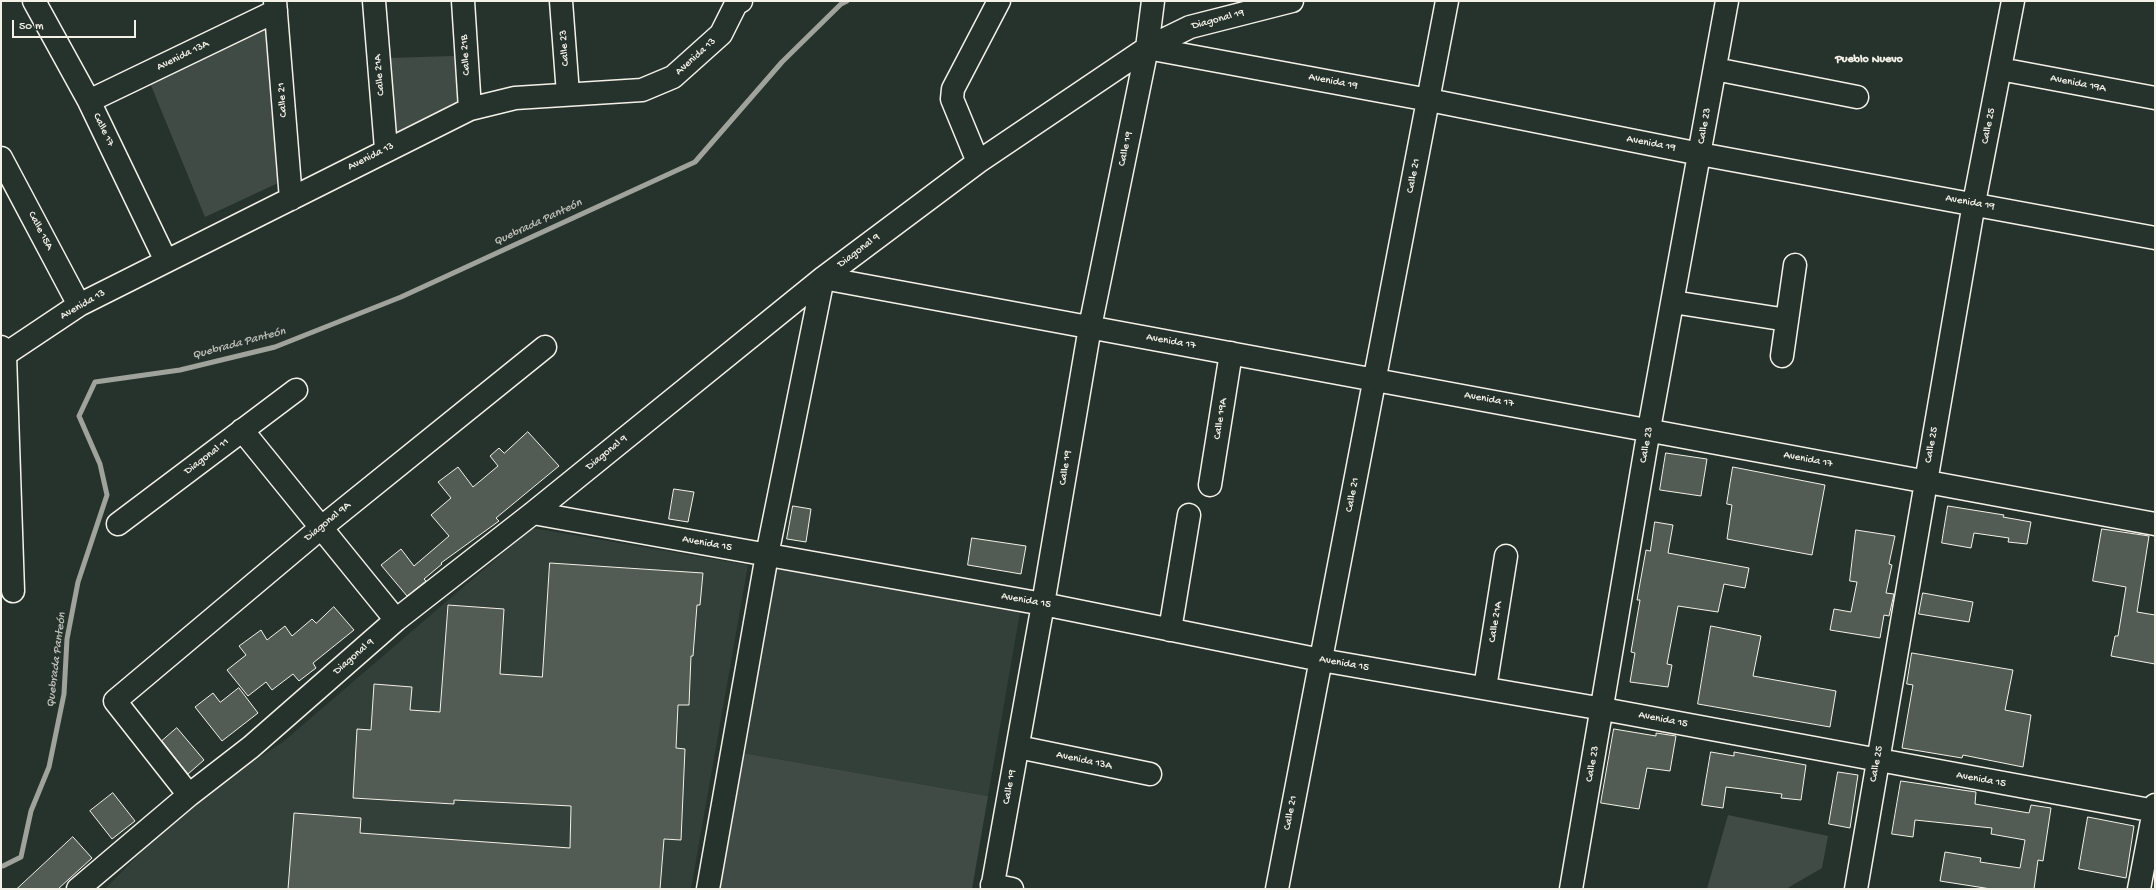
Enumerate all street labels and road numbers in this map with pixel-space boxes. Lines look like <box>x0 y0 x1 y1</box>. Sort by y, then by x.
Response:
street label: Diagonal 19 <box>1190 7 1246 33</box>
street label: Calle 23 <box>557 29 573 67</box>
street label: Calle 21B <box>458 34 474 76</box>
street label: Avenida 13 <box>673 35 719 79</box>
street label: Avenida 13A <box>155 38 211 74</box>
street label: Calle 21A <box>372 54 388 96</box>
street label: Avenida 19 <box>1307 71 1359 93</box>
street label: Avenida 19A <box>2049 72 2107 96</box>
street label: Calle 21 <box>275 82 291 118</box>
street label: Calle 23 <box>1695 107 1715 145</box>
street label: Calle 25 <box>1979 107 1999 145</box>
street label: Calle 17 <box>89 111 117 149</box>
street label: Calle 19 <box>1116 130 1136 168</box>
street label: Avenida 19 <box>1625 133 1677 155</box>
street label: Avenida 13 <box>346 140 396 174</box>
street label: Calle 21 <box>1404 158 1424 194</box>
street label: Avenida 19 <box>1944 192 1996 214</box>
street label: Calle 15A <box>24 209 56 253</box>
street label: Diagonal 9 <box>835 231 883 271</box>
street label: Avenida 13 <box>58 287 108 323</box>
street label: Avenida 17 <box>1145 331 1197 353</box>
street label: Avenida 17 <box>1463 389 1515 411</box>
street label: Calle 19A <box>1211 397 1231 441</box>
street label: Calle 23 <box>1637 426 1657 464</box>
street label: Calle 25 <box>1922 426 1942 464</box>
street label: Diagonal 9 <box>584 432 630 474</box>
street label: Diagonal 11 <box>182 436 232 478</box>
street label: Avenida 17 <box>1782 449 1834 471</box>
street label: Calle 19 <box>1057 450 1075 486</box>
street label: Calle 21 <box>1343 477 1363 513</box>
street label: Diagonal 9A <box>302 499 354 545</box>
street label: Avenida 15 <box>681 533 733 555</box>
street label: Avenida 15 <box>1000 590 1052 612</box>
street label: Calle 21A <box>1486 600 1506 644</box>
street label: Diagonal 9 <box>331 636 377 678</box>
street label: Avenida 15 <box>1318 653 1370 675</box>
street label: Avenida 15 <box>1637 709 1689 731</box>
street label: Calle 23 <box>1583 745 1603 783</box>
street label: Calle 25 <box>1867 745 1887 783</box>
street label: Avenida 13A <box>1055 749 1113 773</box>
street label: Calle 19 <box>1000 769 1020 805</box>
street label: Avenida 15 <box>1955 769 2007 791</box>
street label: Calle 21 <box>1281 795 1301 831</box>

